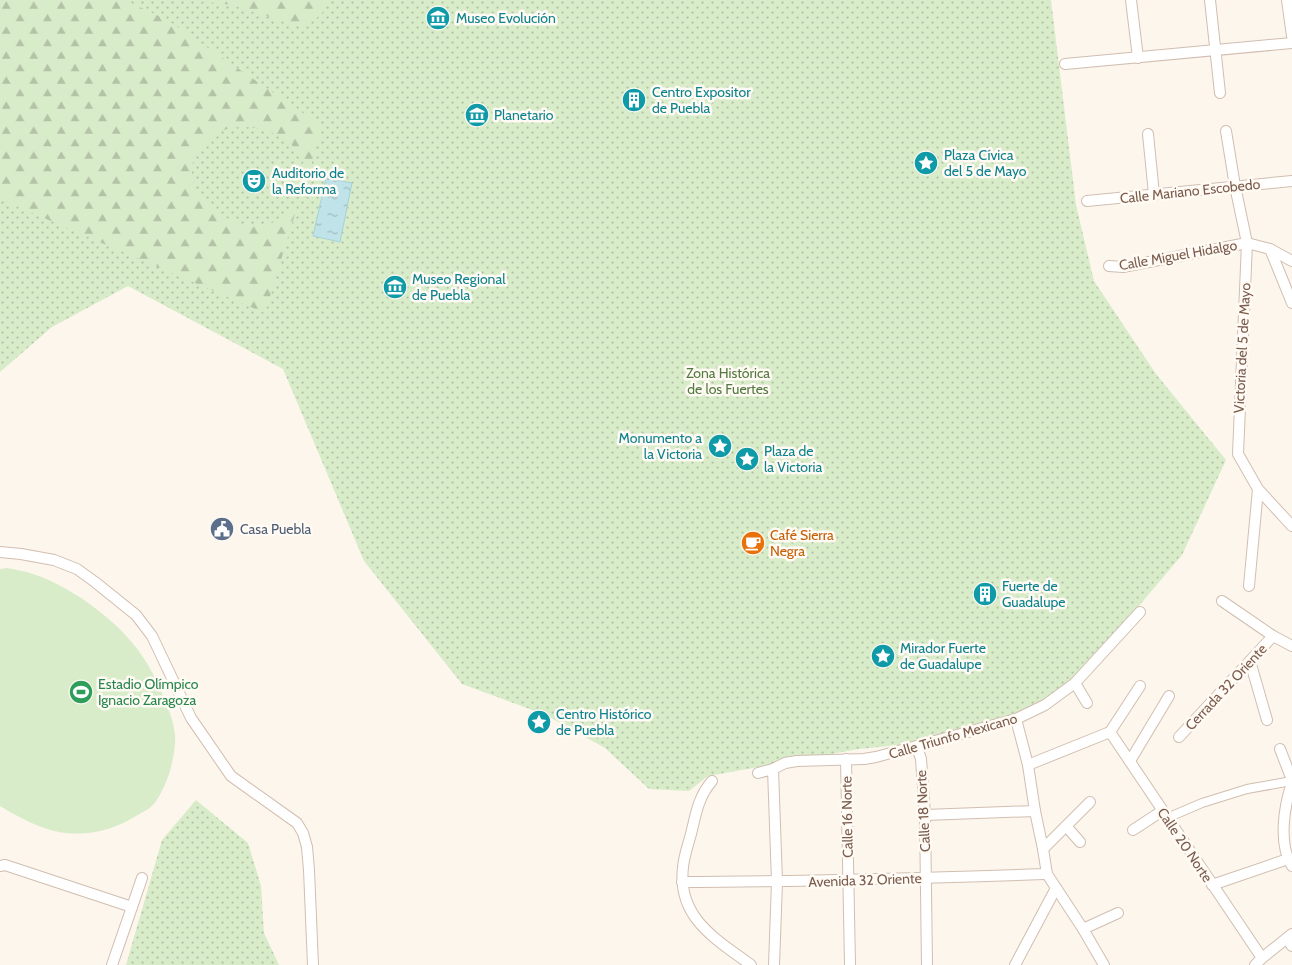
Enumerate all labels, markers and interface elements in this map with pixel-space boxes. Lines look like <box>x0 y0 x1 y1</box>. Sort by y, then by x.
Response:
museum icon: Museo Evolución <box>425 5 451 31</box>
place label: Museo Evolución <box>456 9 556 27</box>
place label: Centro Expositor de Puebla <box>652 83 751 117</box>
building icon: Centro Expositor de Puebla <box>621 87 647 113</box>
museum icon: Planetario <box>464 102 490 128</box>
place label: Planetario <box>494 106 554 124</box>
place label: Plaza Cívica del 5 de Mayo <box>944 146 1027 180</box>
place icon: Plaza Cívica del 5 de Mayo <box>913 150 939 176</box>
place label: Auditorio de la Reforma <box>272 164 344 198</box>
theatre icon: Auditorio de la Reforma <box>241 168 267 194</box>
street label: Calle Mariano Escobedo <box>1119 175 1261 207</box>
street label: Calle Miguel Hidalgo <box>1118 236 1239 274</box>
place label: Museo Regional de Puebla <box>412 270 506 304</box>
museum icon: Museo Regional de Puebla <box>382 274 408 300</box>
street label: Victoria del 5 de Mayo <box>1230 282 1254 414</box>
park label: Zona Histórica de los Fuertes <box>686 364 770 398</box>
place label: Monumento a la Victoria <box>619 429 702 463</box>
place icon: Monumento a la Victoria <box>707 433 733 459</box>
place label: Plaza de la Victoria <box>764 442 822 476</box>
place icon: Plaza de la Victoria <box>734 446 760 472</box>
public building icon: Casa Puebla <box>209 516 235 542</box>
place label: Casa Puebla <box>240 520 312 538</box>
place label: Café Sierra Negra <box>770 526 834 560</box>
cafe icon: Café Sierra Negra <box>740 530 766 556</box>
place label: Fuerte de Guadalupe <box>1002 577 1065 611</box>
building icon: Fuerte de Guadalupe <box>972 581 998 607</box>
place label: Mirador Fuerte de Guadalupe <box>900 639 986 673</box>
street label: Cerrada 32 Oriente <box>1181 640 1271 734</box>
place icon: Mirador Fuerte de Guadalupe <box>870 643 896 669</box>
place label: Estadio Olímpico Ignacio Zaragoza <box>98 675 199 709</box>
sports icon: Estadio Olímpico Ignacio Zaragoza <box>68 679 94 705</box>
place label: Centro Histórico de Puebla <box>556 705 652 739</box>
place icon: Centro Histórico de Puebla <box>526 709 552 735</box>
street label: Calle Triunfo Mexicano <box>887 709 1020 763</box>
street label: Calle 18 Norte <box>912 770 934 852</box>
street label: Calle 16 Norte <box>837 776 857 858</box>
street label: Calle 20 Norte <box>1153 804 1217 886</box>
street label: Avenida 32 Oriente <box>808 869 922 891</box>

